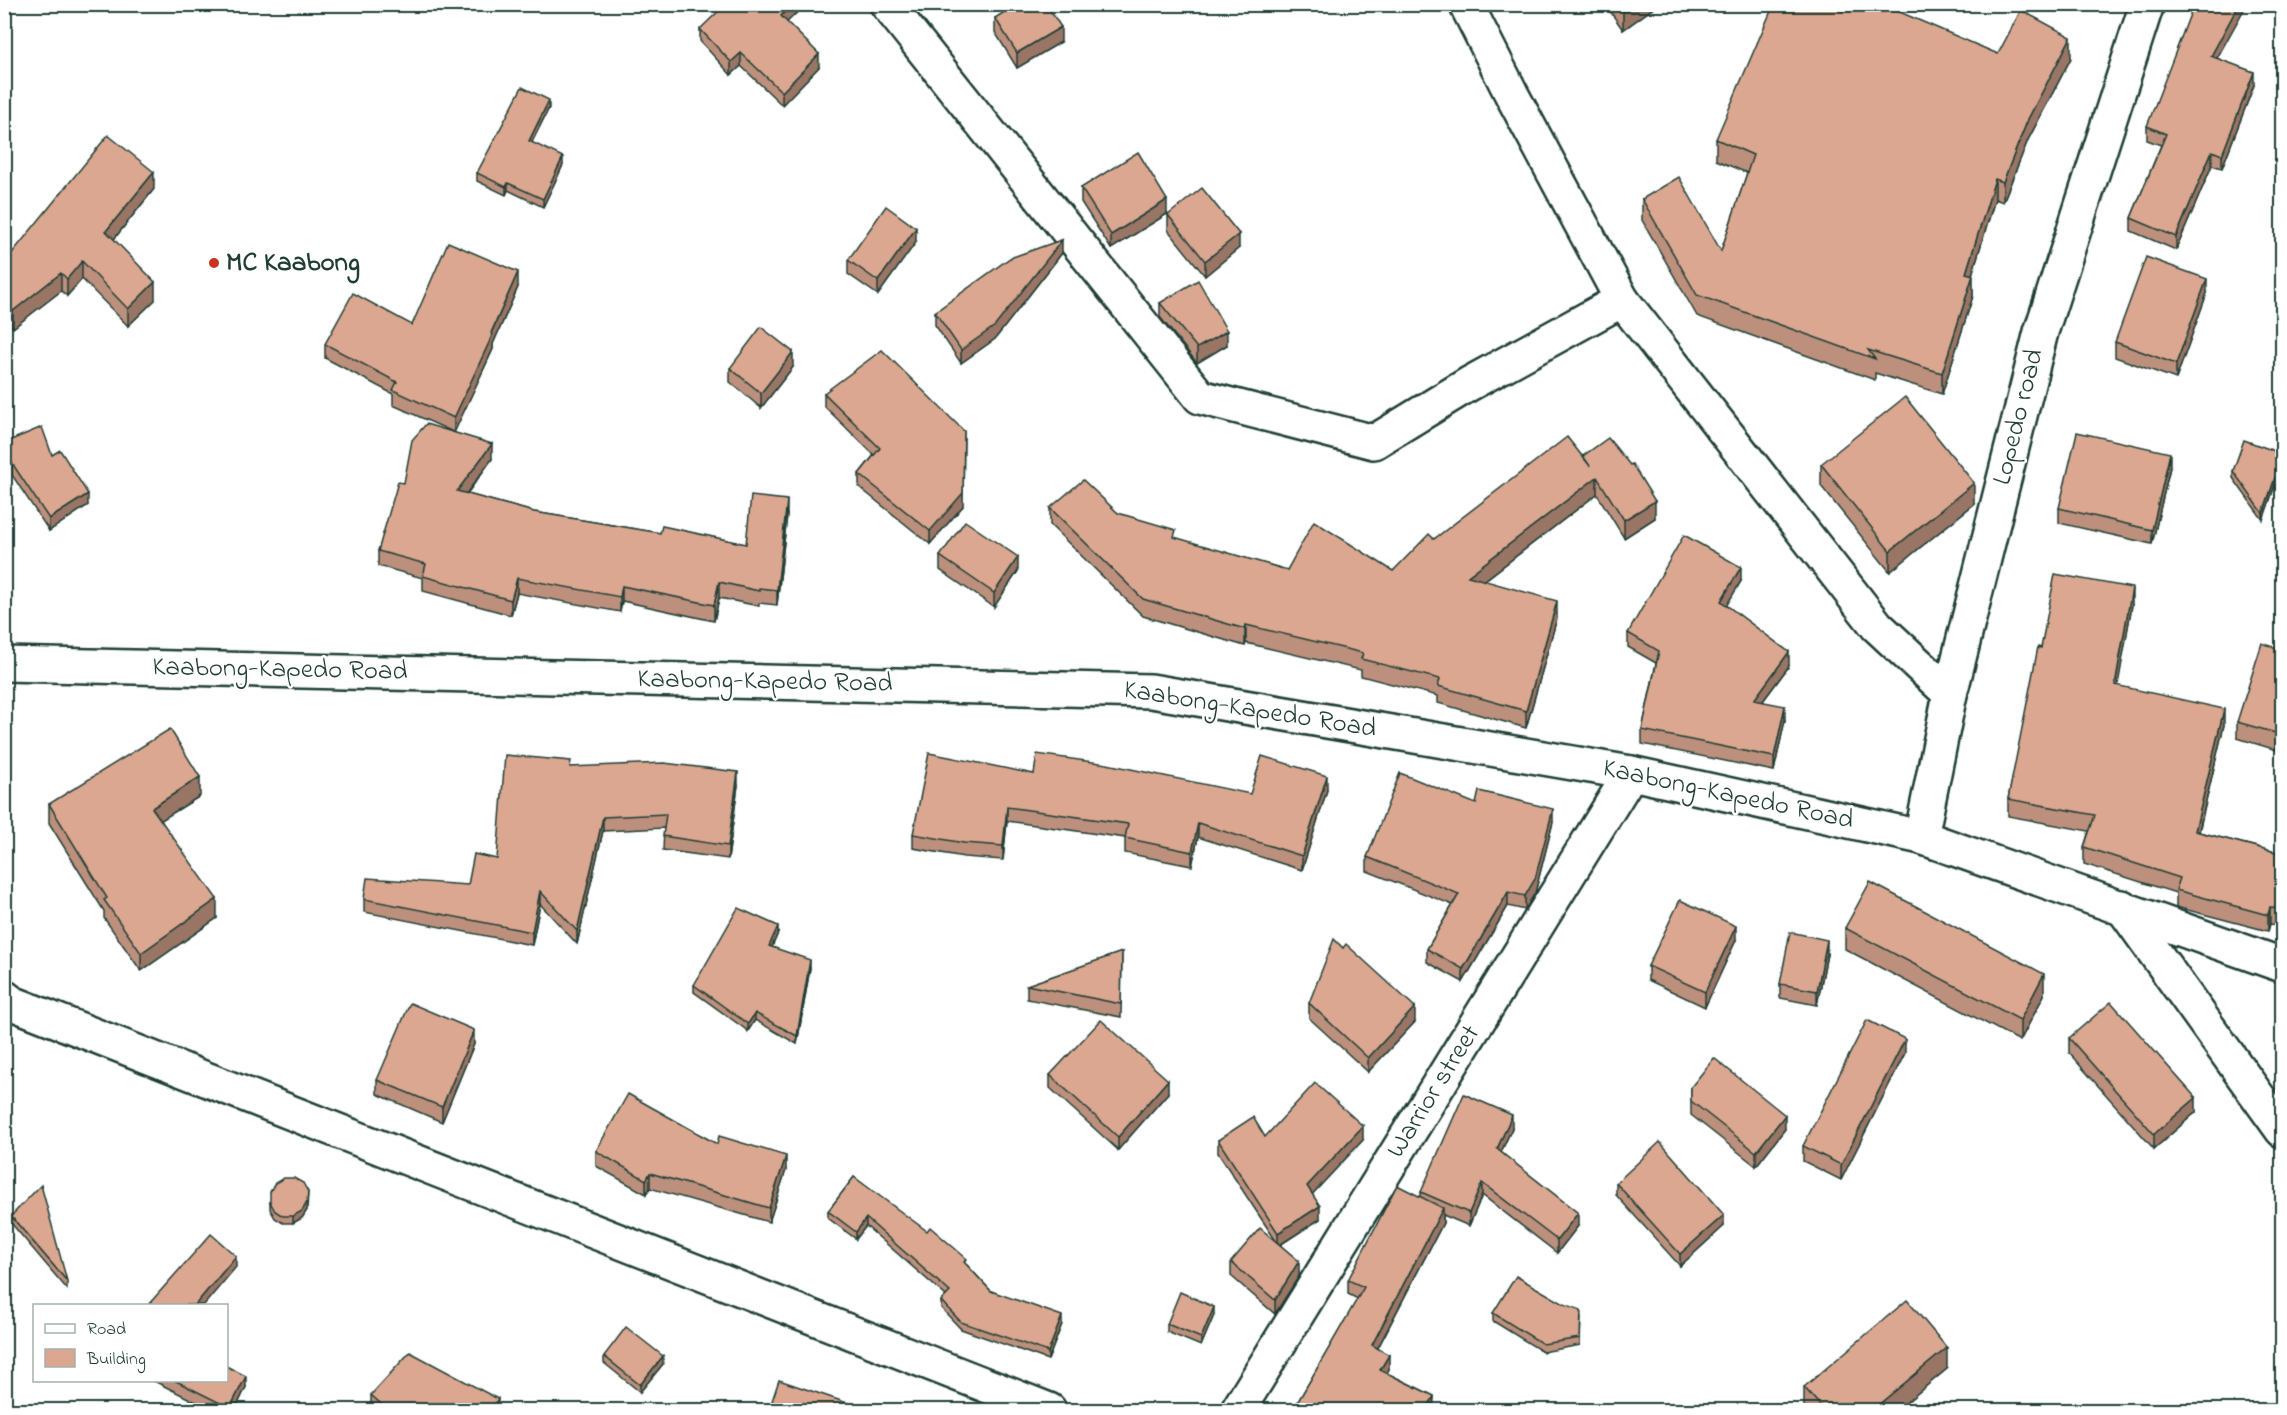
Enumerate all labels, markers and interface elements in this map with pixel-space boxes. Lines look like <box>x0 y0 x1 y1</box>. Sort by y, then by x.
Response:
place label: MC Kaabong <box>226 244 360 284</box>
marker: MC Kaabong <box>207 256 221 270</box>
street label: Lopedo road <box>1983 345 2055 489</box>
street label: Kaabong-Kapedo Road <box>152 648 408 692</box>
street label: Kaabong-Kapedo Road <box>637 660 893 704</box>
street label: Kaabong-Kapedo Road <box>1121 671 1379 749</box>
street label: Kaabong-Kapedo Road <box>1599 749 1857 841</box>
street label: Warrior street <box>1378 1018 1490 1166</box>
legend <box>33 1304 228 1382</box>
text: Road <box>87 1317 126 1343</box>
text: Building <box>86 1347 146 1374</box>

